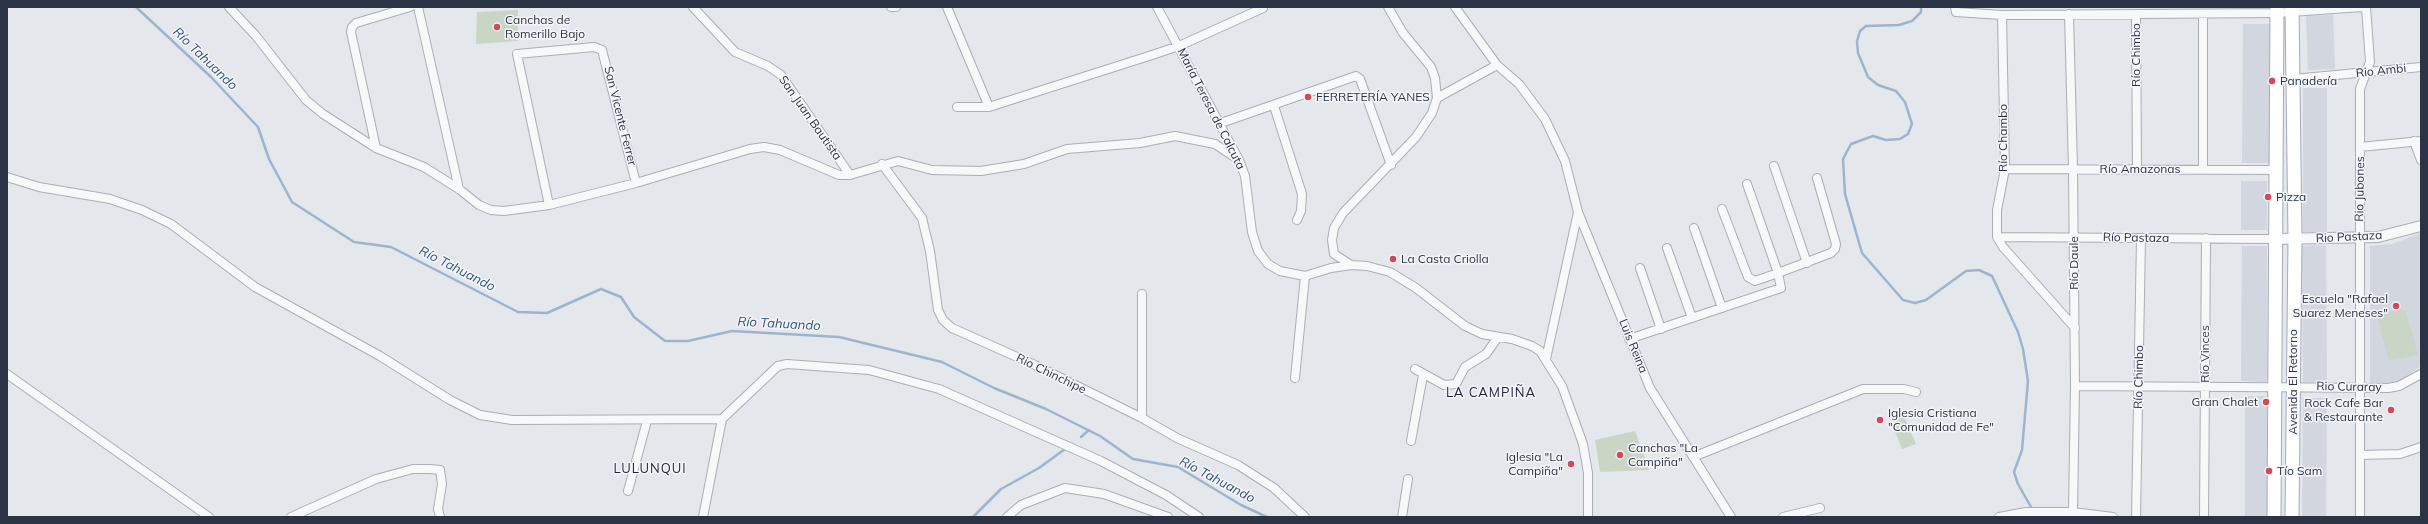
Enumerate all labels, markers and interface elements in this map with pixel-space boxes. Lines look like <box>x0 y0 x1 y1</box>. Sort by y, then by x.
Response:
place label: Canchas de Romerillo Bajo <box>505 13 585 41</box>
marker: Canchas de Romerillo Bajo <box>492 22 502 32</box>
street label: Río Chimbo <box>2129 23 2143 87</box>
water label: Río Tahuando <box>170 24 240 94</box>
street label: María Teresa de Calcuta <box>1174 46 1248 172</box>
street label: Rio Ambi <box>2355 61 2407 81</box>
street label: San Vicente Ferrer <box>601 65 639 167</box>
street label: San Juan Bautista <box>776 73 844 163</box>
place label: Panadería <box>2280 74 2337 88</box>
marker: Panadería <box>2267 76 2277 86</box>
place label: FERRETERÍA YANES <box>1316 90 1430 104</box>
marker: FERRETERÍA YANES <box>1303 92 1313 102</box>
street label: Río Chambo <box>1996 104 2010 172</box>
street label: Rio Jubones <box>2352 156 2368 222</box>
street label: Río Amazonas <box>2100 162 2180 176</box>
place label: Pizza <box>2276 190 2306 204</box>
marker: Pizza <box>2263 192 2273 202</box>
street label: Rio Pastaza <box>2315 228 2383 246</box>
street label: Río Pastaza <box>2103 230 2169 246</box>
street label: Río Daule <box>2067 236 2081 290</box>
water label: Río Tahuando <box>416 243 498 295</box>
place label: La Casta Criolla <box>1401 252 1489 266</box>
marker: La Casta Criolla <box>1388 254 1398 264</box>
place label: Escuela "Rafael Suarez Meneses" <box>2293 292 2388 320</box>
marker: Escuela "Rafael Suarez Meneses" <box>2391 301 2401 311</box>
water label: Río Tahuando <box>737 314 821 334</box>
street label: Luis Reina <box>1616 317 1650 375</box>
street label: Río Vinces <box>2198 325 2212 383</box>
street label: Avenida El Retorno <box>2286 329 2300 435</box>
street label: Río Chimbo <box>2131 345 2147 409</box>
street label: Rio Chinchipe <box>1014 351 1088 397</box>
street label: Rio Curaray <box>2316 379 2382 395</box>
district label: LA CAMPIÑA <box>1446 385 1536 401</box>
place label: Gran Chalet <box>2192 395 2258 409</box>
place label: Rock Cafe Bar & Restaurante <box>2304 396 2383 424</box>
marker: Gran Chalet <box>2261 397 2271 407</box>
marker: Rock Cafe Bar & Restaurante <box>2386 405 2396 415</box>
place label: Iglesia Cristiana "Comunidad de Fe" <box>1888 406 1994 434</box>
marker: Iglesia Cristiana "Comunidad de Fe" <box>1875 415 1885 425</box>
place label: Canchas "La Campiña" <box>1628 441 1698 469</box>
place label: Iglesia "La Campiña" <box>1506 450 1563 478</box>
marker: Canchas "La Campiña" <box>1615 450 1625 460</box>
water label: Río Tahuando <box>1177 454 1257 506</box>
marker: Iglesia "La Campiña" <box>1566 459 1576 469</box>
district label: LULUNQUI <box>613 461 687 477</box>
place label: Tío Sam <box>2277 464 2322 478</box>
marker: Tío Sam <box>2264 466 2274 476</box>

